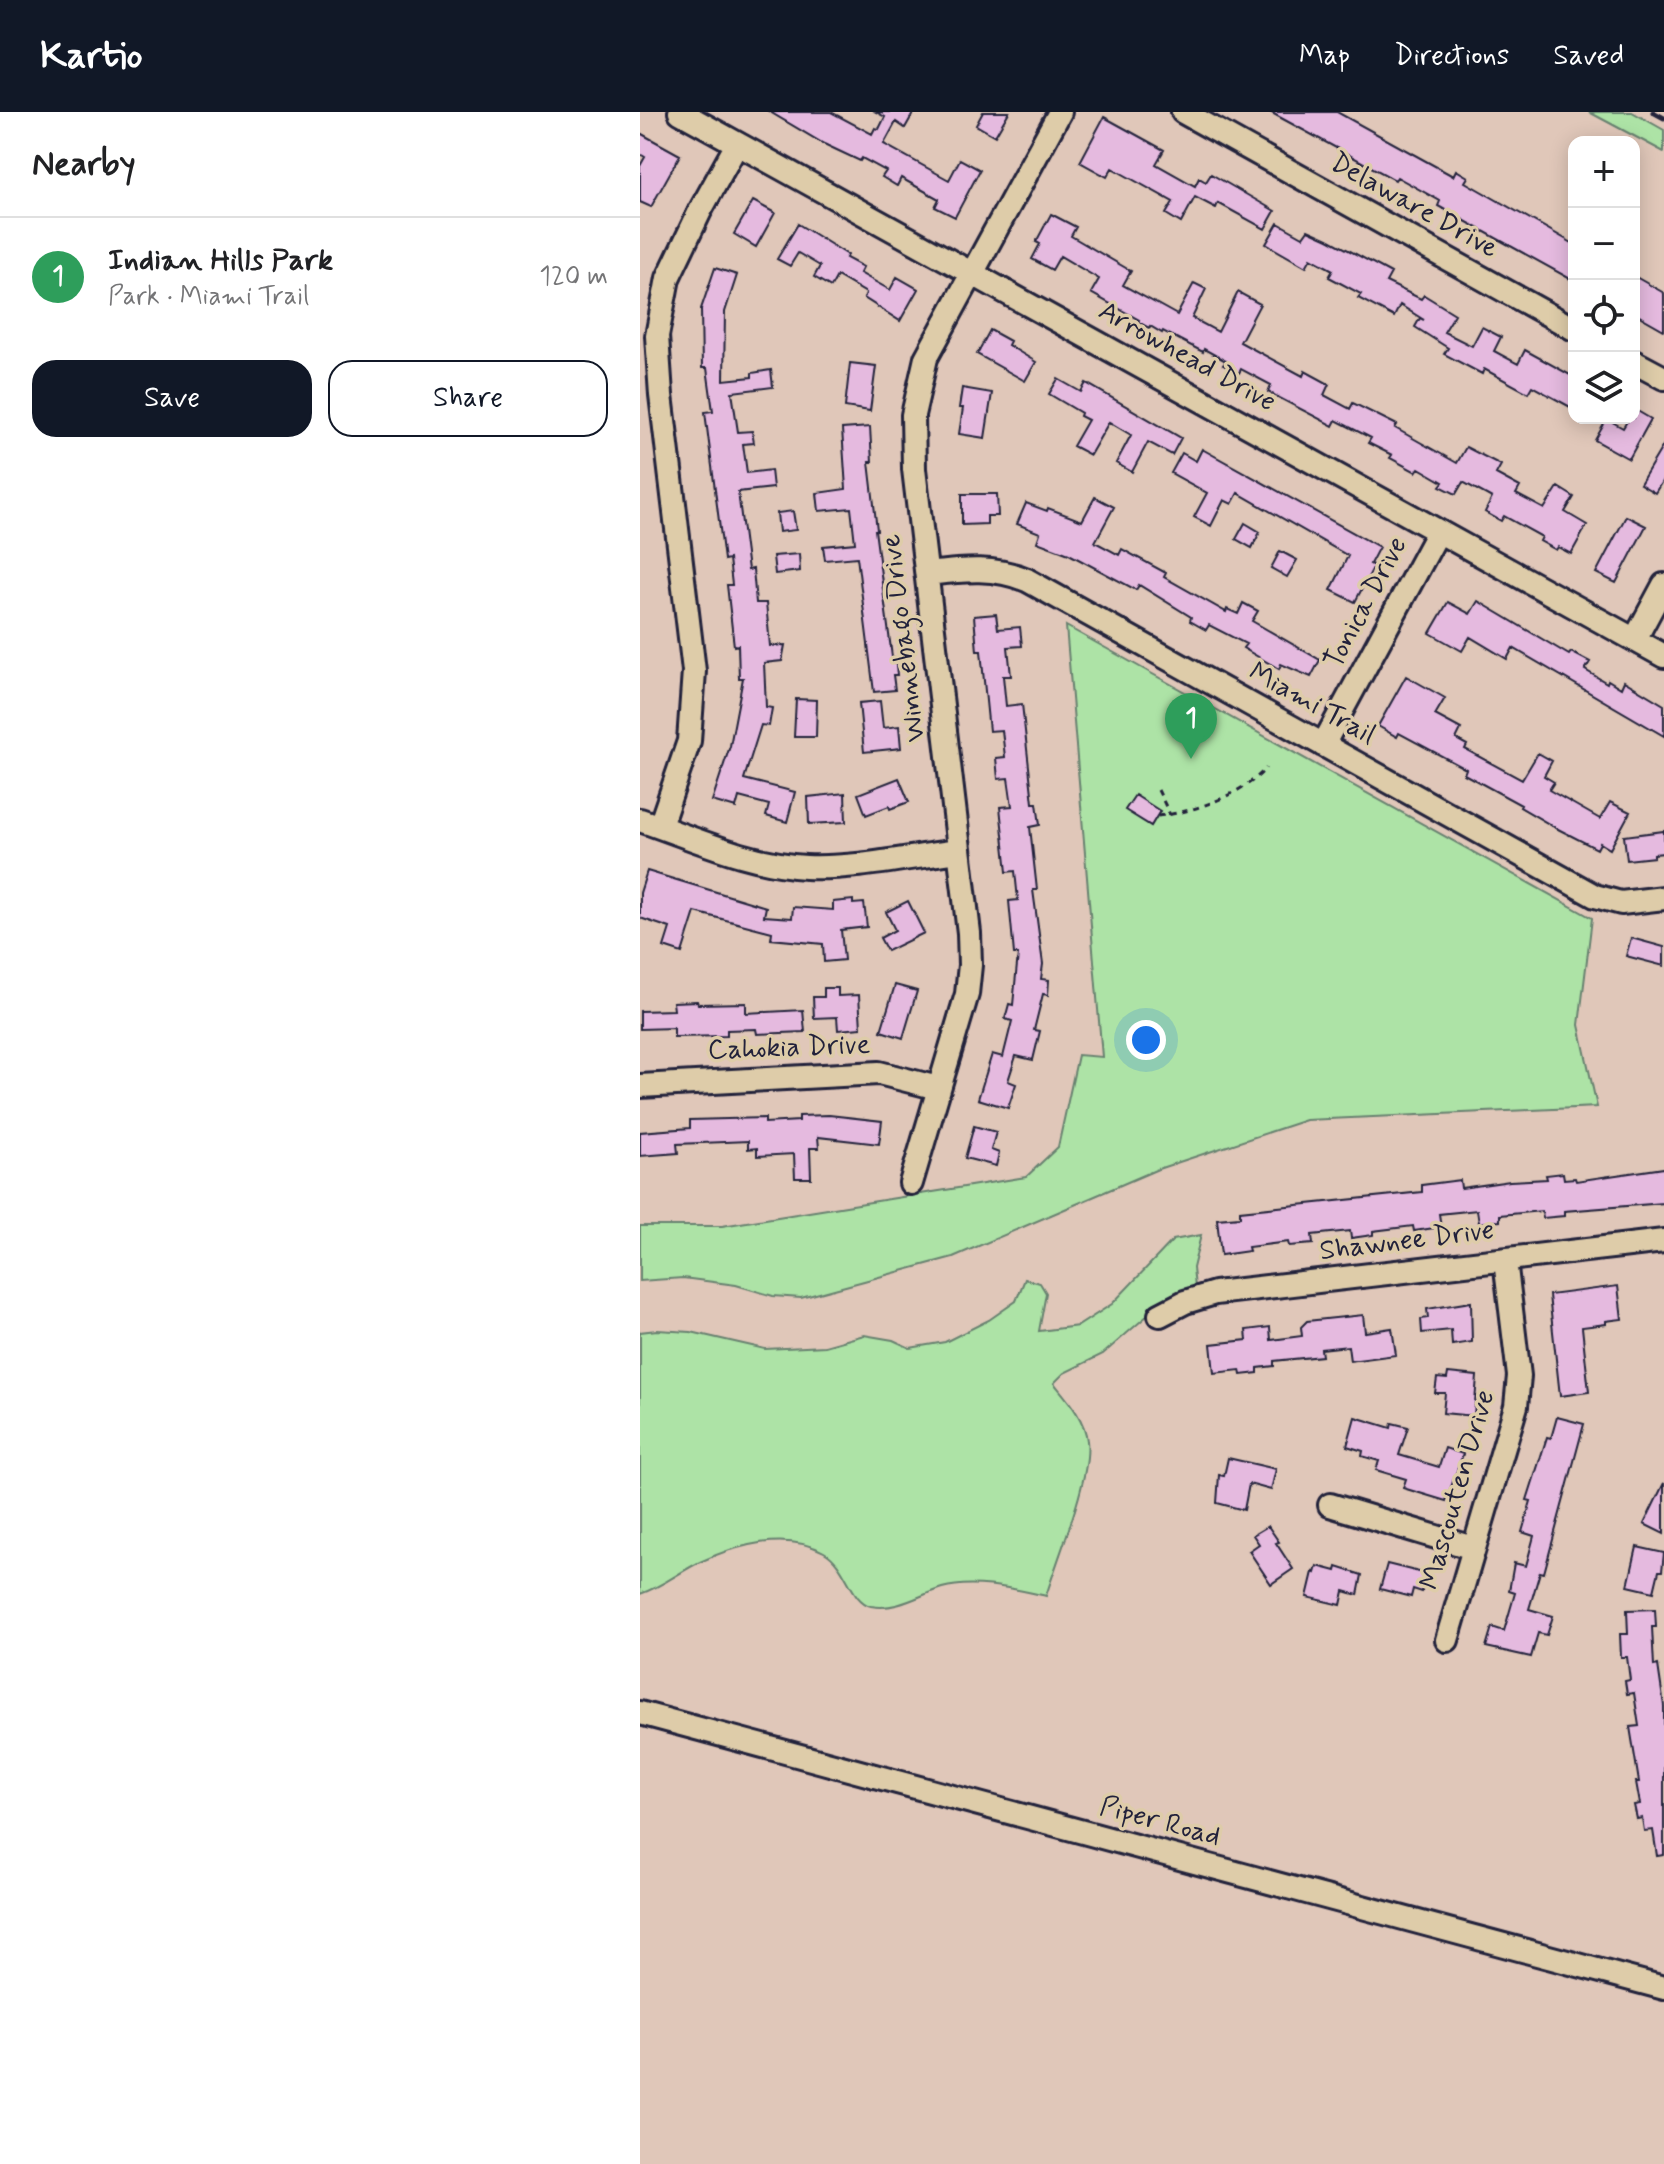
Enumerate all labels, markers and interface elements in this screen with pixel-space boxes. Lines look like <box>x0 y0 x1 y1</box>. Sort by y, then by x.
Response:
text: Kartio <box>40 32 143 81</box>
text: Map <box>1299 38 1350 75</box>
text: Directions <box>1394 38 1509 75</box>
text: Saved <box>1553 38 1624 75</box>
map controls <box>1568 136 1640 424</box>
button: + <box>1568 136 1640 208</box>
text: Nearby <box>32 142 136 187</box>
street label: Delaware Drive <box>1323 145 1505 267</box>
button: − <box>1568 208 1640 280</box>
text: Indian Hills Park <box>108 241 333 280</box>
text: 1 <box>52 260 64 294</box>
text: 120 m <box>539 260 608 294</box>
text: Park · Miami Trail <box>108 280 309 314</box>
button: locate <box>1568 280 1640 352</box>
street label: Arrowhead Drive <box>1092 293 1282 421</box>
button: layers <box>1568 352 1640 424</box>
button: Save <box>32 360 312 437</box>
button: Share <box>328 360 608 437</box>
street label: Tonica Drive <box>1316 530 1416 676</box>
street label: Winnebago Drive <box>873 532 938 744</box>
street label: Miami Trail <box>1242 654 1382 754</box>
pin: 1 <box>1165 693 1217 759</box>
your location <box>1126 1020 1166 1060</box>
street label: Cahokia Drive <box>707 1027 871 1069</box>
street label: Shawnee Drive <box>1318 1212 1496 1270</box>
street label: Mascouten Drive <box>1412 1386 1504 1594</box>
street label: Piper Road <box>1096 1788 1224 1856</box>

